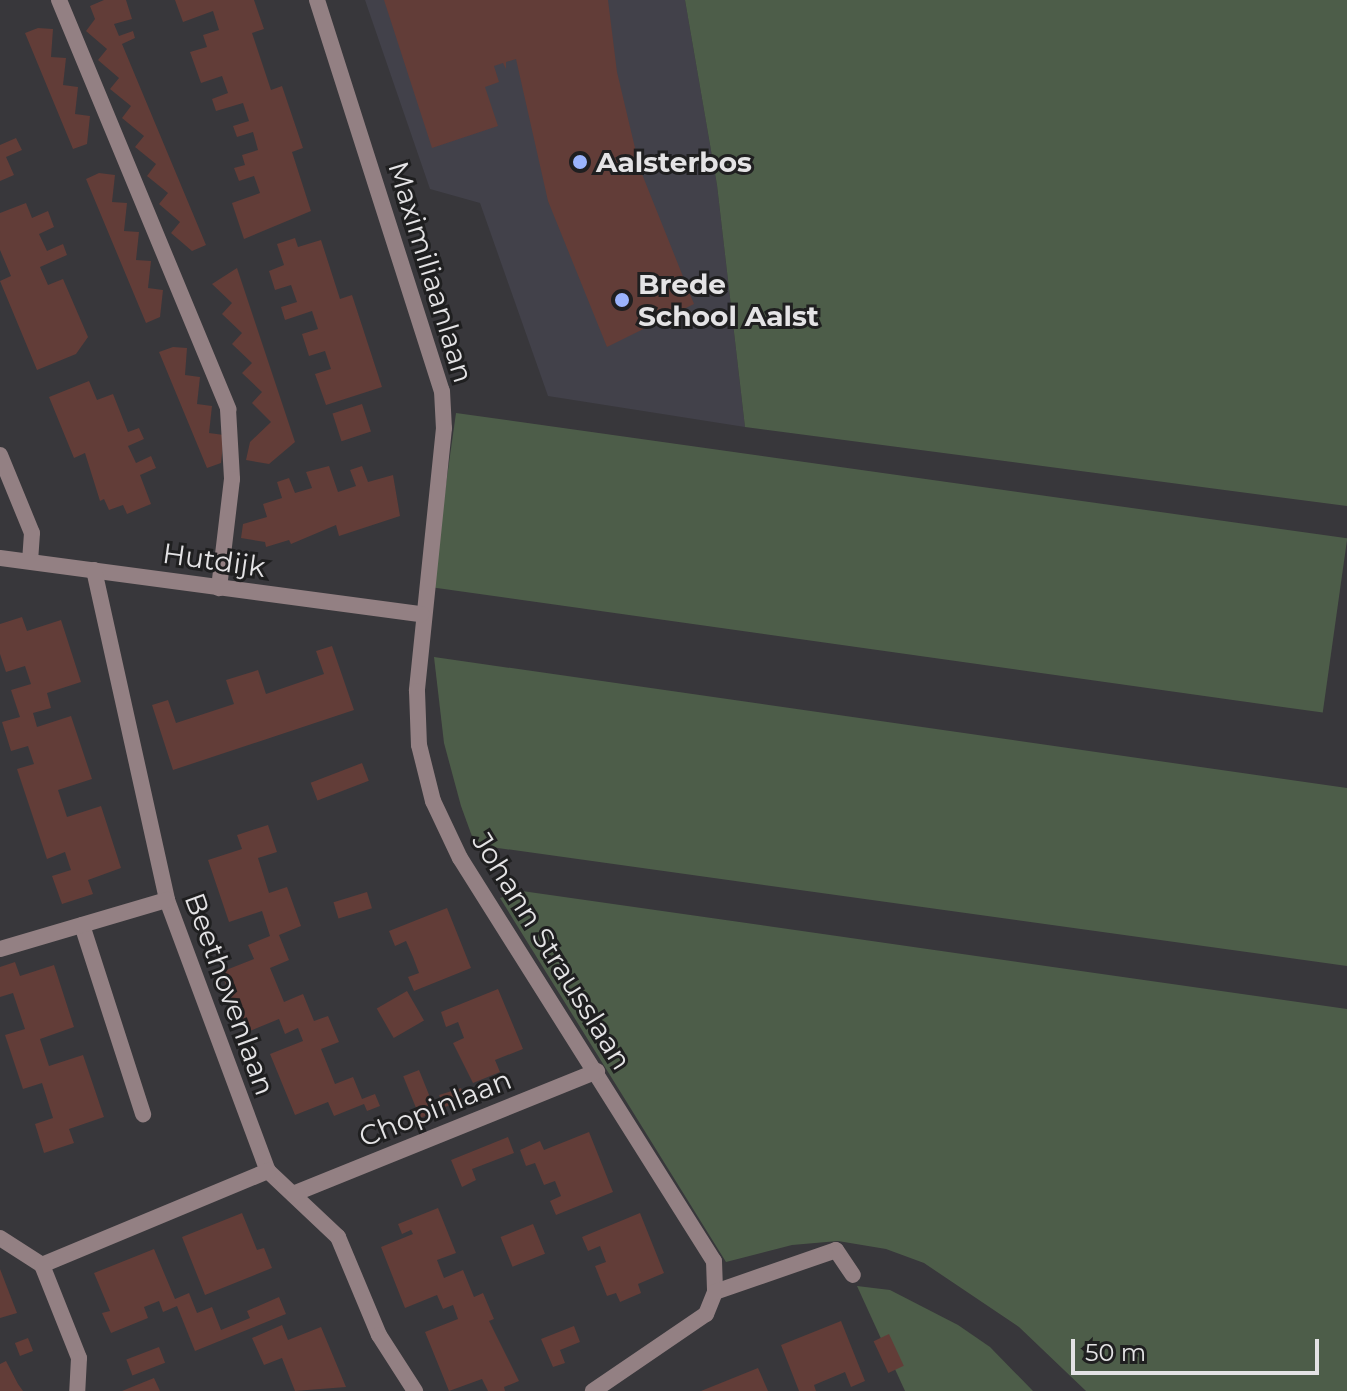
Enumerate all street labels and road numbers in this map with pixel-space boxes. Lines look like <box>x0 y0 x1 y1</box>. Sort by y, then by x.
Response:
street label: Maximiliaanlaan <box>381 157 481 387</box>
street label: Hutdijk <box>160 536 268 584</box>
street label: Johann Strausslaan <box>465 826 639 1076</box>
street label: Beethovenlaan <box>178 888 282 1100</box>
street label: Chopinlaan <box>354 1062 516 1154</box>

